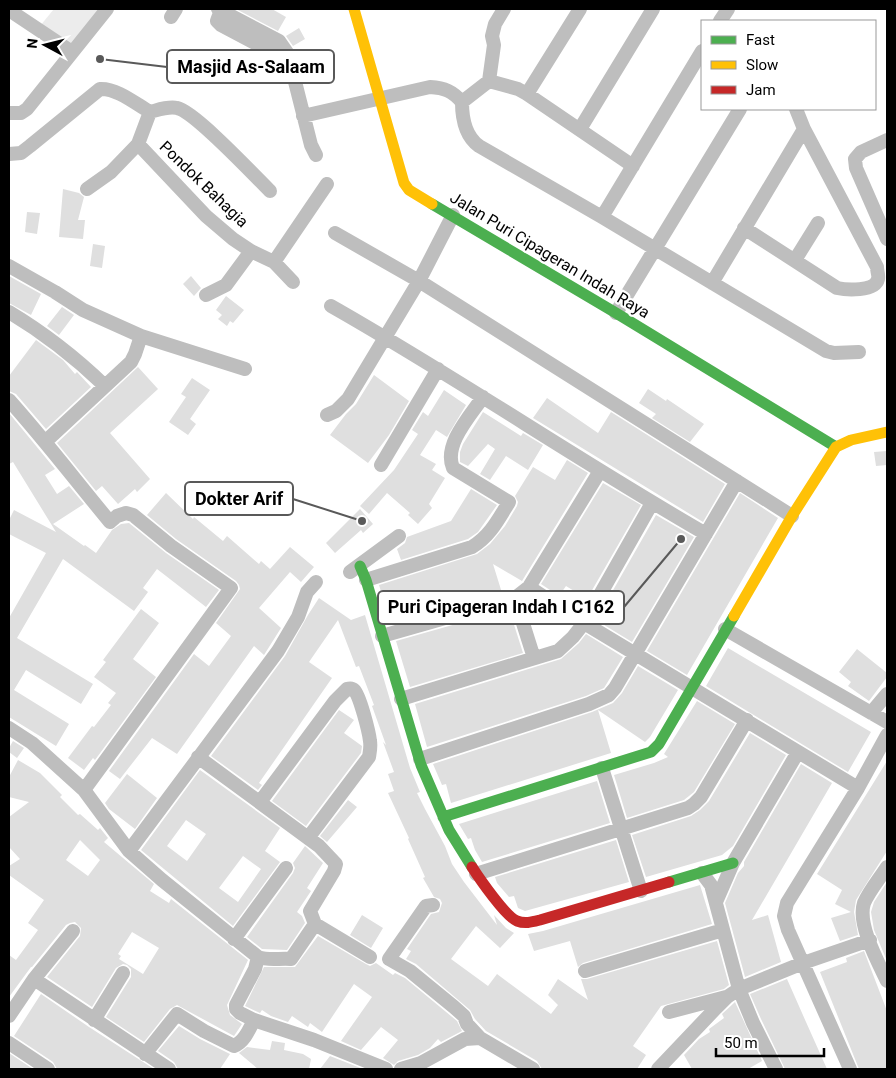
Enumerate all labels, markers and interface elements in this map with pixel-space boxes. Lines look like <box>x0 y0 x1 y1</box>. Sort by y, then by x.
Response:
north arrow <box>20 20 70 70</box>
legend <box>701 20 876 110</box>
text: Fast <box>746 31 775 49</box>
text: N <box>24 38 41 49</box>
callout: Masjid As-Salaam <box>167 50 334 83</box>
text: Masjid As-Salaam <box>177 56 325 77</box>
text: Slow <box>746 56 778 74</box>
text: Jam <box>746 81 776 99</box>
street label: Pondok Bahagia <box>156 137 252 231</box>
street label: Jalan Puri Cipageran Indah Raya <box>447 188 653 322</box>
callout: Dokter Arif <box>185 482 293 515</box>
text: Dokter Arif <box>195 488 284 509</box>
callout: Puri Cipageran Indah I C162 <box>378 591 624 624</box>
text: Puri Cipageran Indah I C162 <box>388 596 614 617</box>
scale bar <box>716 1026 824 1058</box>
text: 50 m <box>724 1034 758 1052</box>

